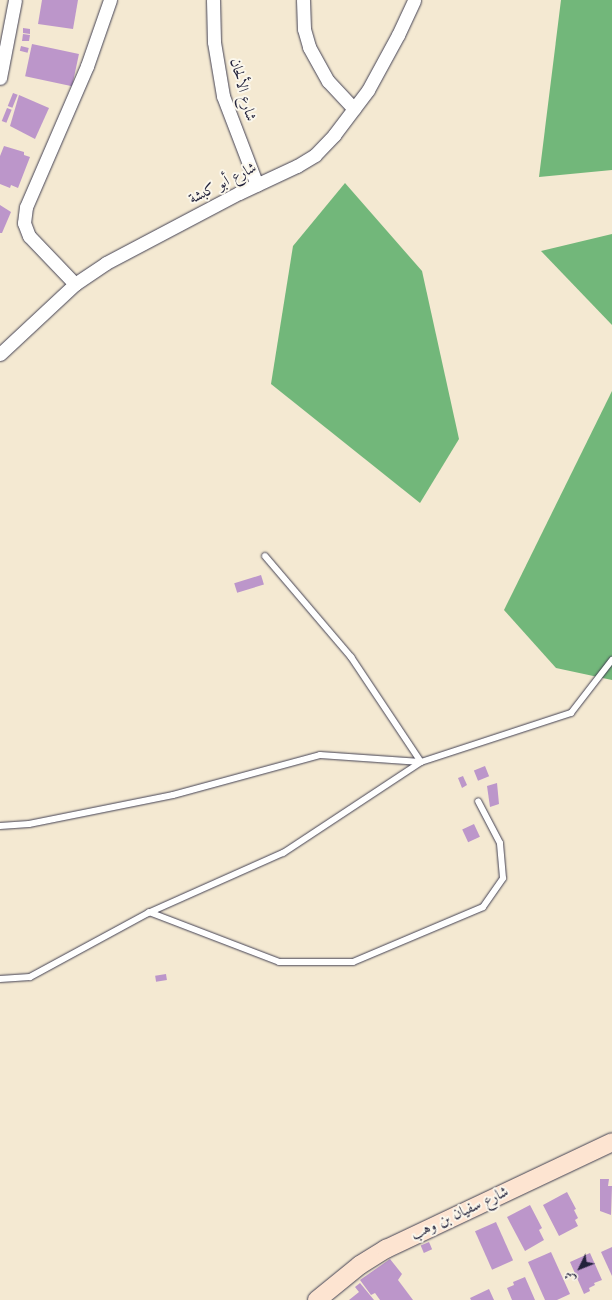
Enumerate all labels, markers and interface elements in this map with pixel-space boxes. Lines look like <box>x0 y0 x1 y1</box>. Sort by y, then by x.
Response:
street label: شارع الألحان <box>225 56 259 124</box>
street label: شارع أبو كبشة <box>186 159 260 209</box>
street label: شارع سفيان بن وهب <box>408 1184 512 1244</box>
north arrow <box>560 1248 600 1288</box>
text: ش <box>563 1269 579 1284</box>

